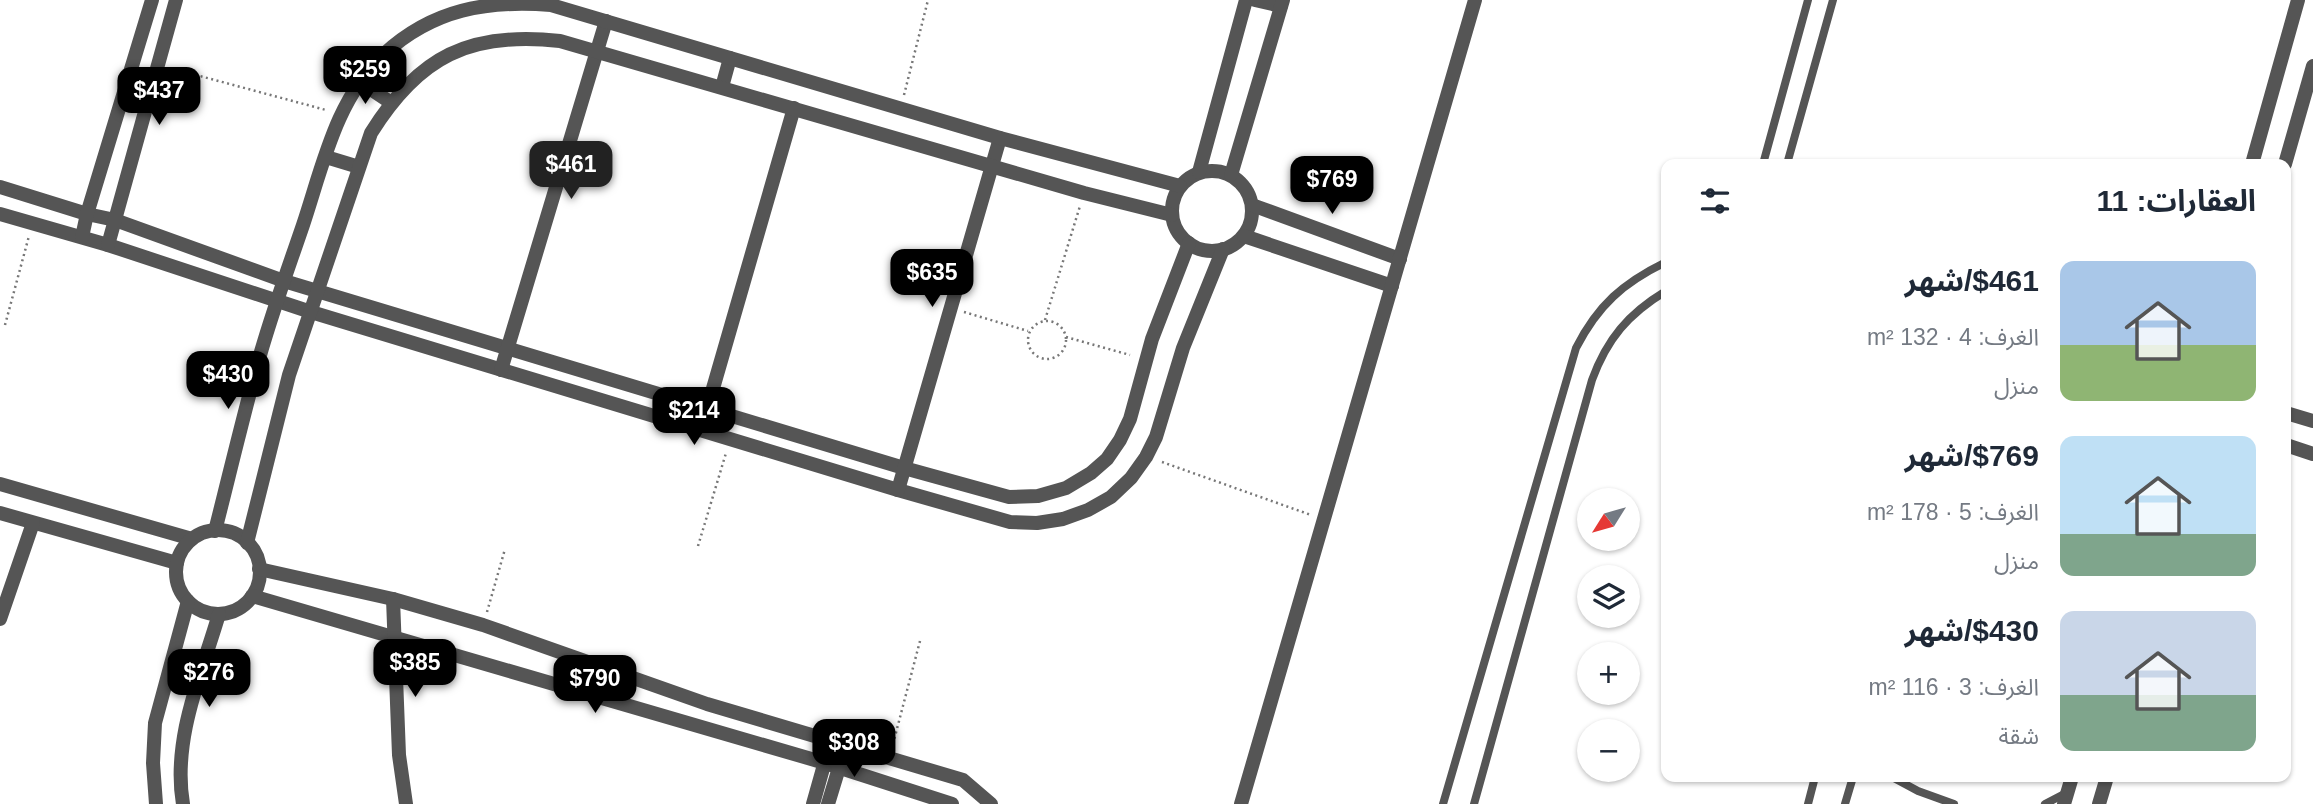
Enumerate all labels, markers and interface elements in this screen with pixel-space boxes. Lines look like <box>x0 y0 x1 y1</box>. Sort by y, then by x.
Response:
pin: $259 <box>324 46 406 106</box>
text: $259 <box>339 56 391 82</box>
pin: $437 <box>118 68 200 127</box>
text: $437 <box>133 77 185 103</box>
pin: $461 <box>530 142 612 201</box>
text: $461 <box>545 151 597 177</box>
pin: $769 <box>1291 156 1373 216</box>
text: $769 <box>1306 166 1358 192</box>
icon: filters <box>1696 182 1734 220</box>
text: العقارات: 11 <box>2096 184 2256 217</box>
pin: $635 <box>891 250 973 309</box>
text: $635 <box>906 259 958 285</box>
text: $461/شهر <box>1905 264 2039 297</box>
icon: home <box>2116 289 2200 373</box>
text: الغرف: 4 · 132 m² <box>1867 324 2039 350</box>
pin: $430 <box>187 352 269 411</box>
text: $430 <box>202 361 254 387</box>
text: منزل <box>1994 373 2039 399</box>
pin: $214 <box>653 388 735 447</box>
text: $214 <box>668 397 720 423</box>
text: $769/شهر <box>1905 439 2039 472</box>
icon: home <box>2116 464 2200 548</box>
north arrow <box>1577 488 1640 551</box>
map controls <box>1577 488 1640 782</box>
text: الغرف: 5 · 178 m² <box>1867 499 2039 525</box>
text: منزل <box>1994 548 2039 574</box>
button: layers <box>1577 565 1640 628</box>
text: $430/شهر <box>1905 614 2039 647</box>
icon: home <box>2116 639 2200 723</box>
pin: $385 <box>374 640 456 699</box>
button: + <box>1577 642 1640 705</box>
text: $385 <box>389 649 441 675</box>
pin: $276 <box>168 650 250 709</box>
pin: $790 <box>554 656 636 715</box>
text: $276 <box>183 659 235 685</box>
text: $790 <box>569 665 621 691</box>
text: الغرف: 3 · 116 m² <box>1869 674 2039 700</box>
button: − <box>1577 719 1640 782</box>
pin: $308 <box>813 720 895 779</box>
text: شقة <box>1998 723 2039 749</box>
text: $308 <box>828 729 880 755</box>

